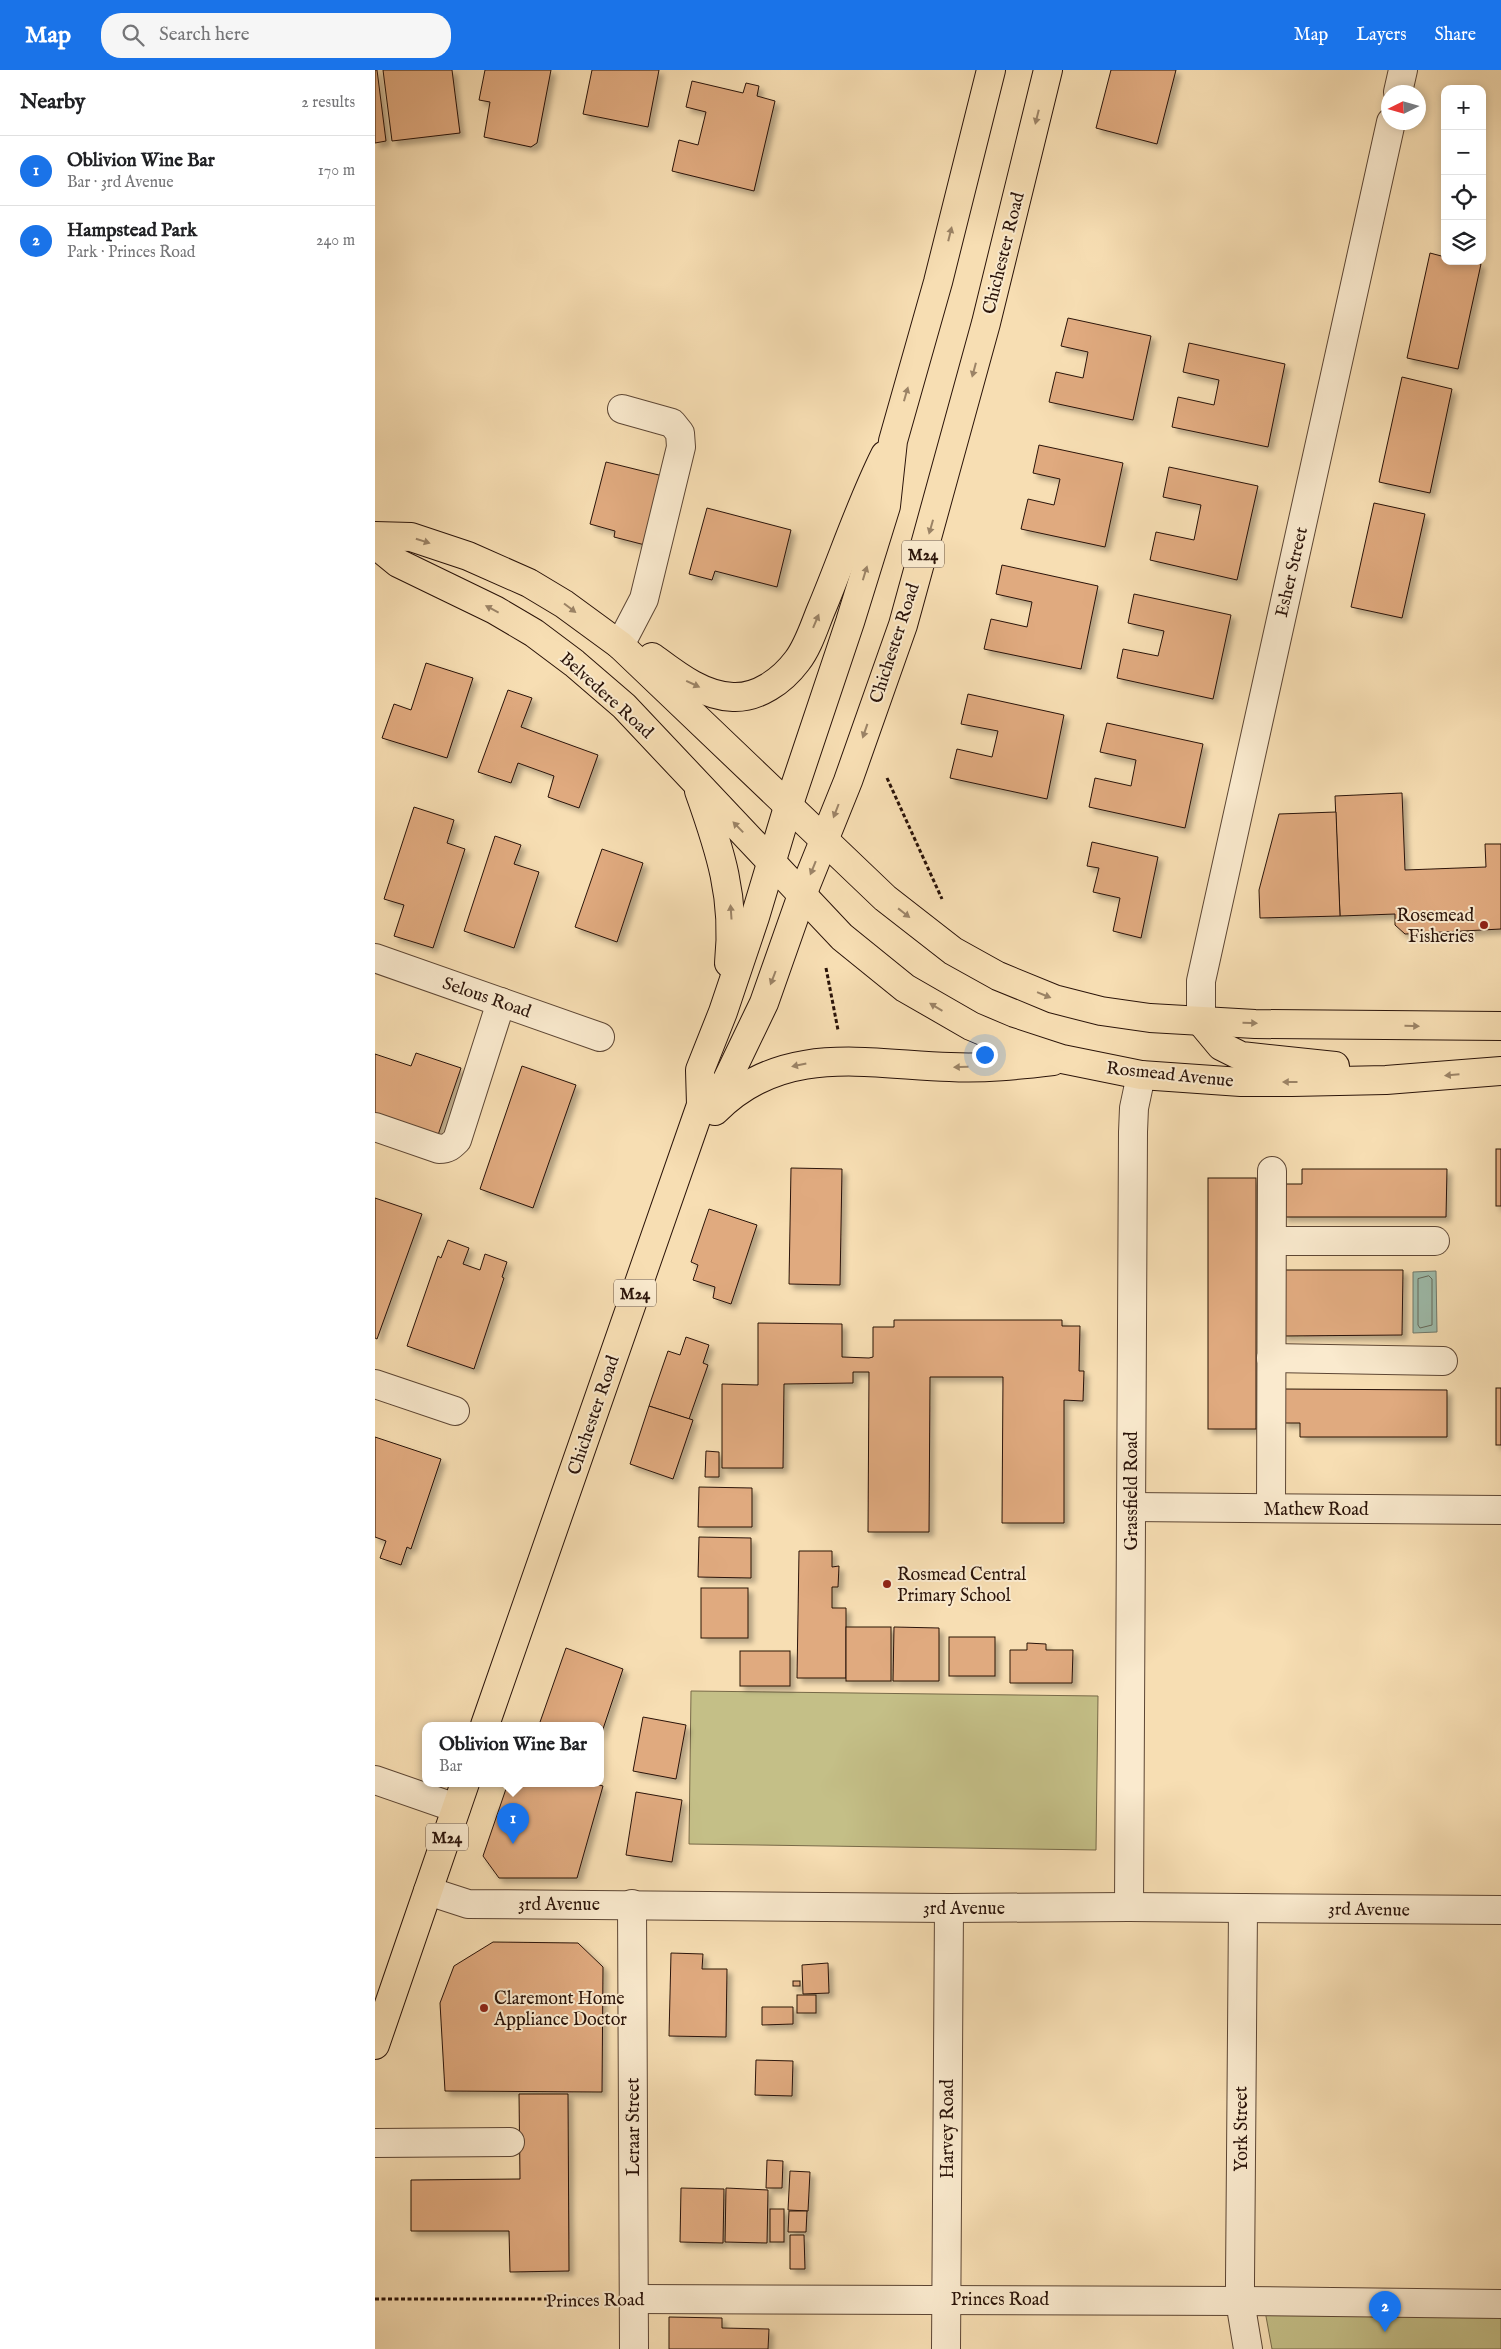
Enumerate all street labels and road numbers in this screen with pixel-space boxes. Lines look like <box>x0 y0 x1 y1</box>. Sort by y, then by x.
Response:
street label: Chichester Road <box>978 190 1031 317</box>
street label: Esher Street <box>1271 525 1314 620</box>
road number: M24 <box>902 540 944 568</box>
street label: Chichester Road <box>865 580 926 706</box>
street label: Belvedere Road <box>554 648 658 745</box>
street label: Selous Road <box>439 973 534 1024</box>
street label: Rosmead Avenue <box>1105 1057 1235 1094</box>
road number: M24 <box>614 1280 656 1306</box>
street label: Chichester Road <box>563 1352 626 1478</box>
street label: Grassfield Road <box>1121 1431 1144 1551</box>
street label: Mathew Road <box>1263 1499 1369 1522</box>
road number: M24 <box>426 1824 468 1850</box>
street label: 3rd Avenue <box>518 1894 600 1917</box>
street label: 3rd Avenue <box>923 1898 1005 1921</box>
street label: 3rd Avenue <box>1328 1898 1410 1923</box>
street label: Leraar Street <box>623 2078 646 2176</box>
street label: Harvey Road <box>937 2079 960 2179</box>
street label: York Street <box>1231 2086 1254 2172</box>
street label: Princes Road <box>546 2289 645 2314</box>
street label: Princes Road <box>951 2289 1050 2312</box>

